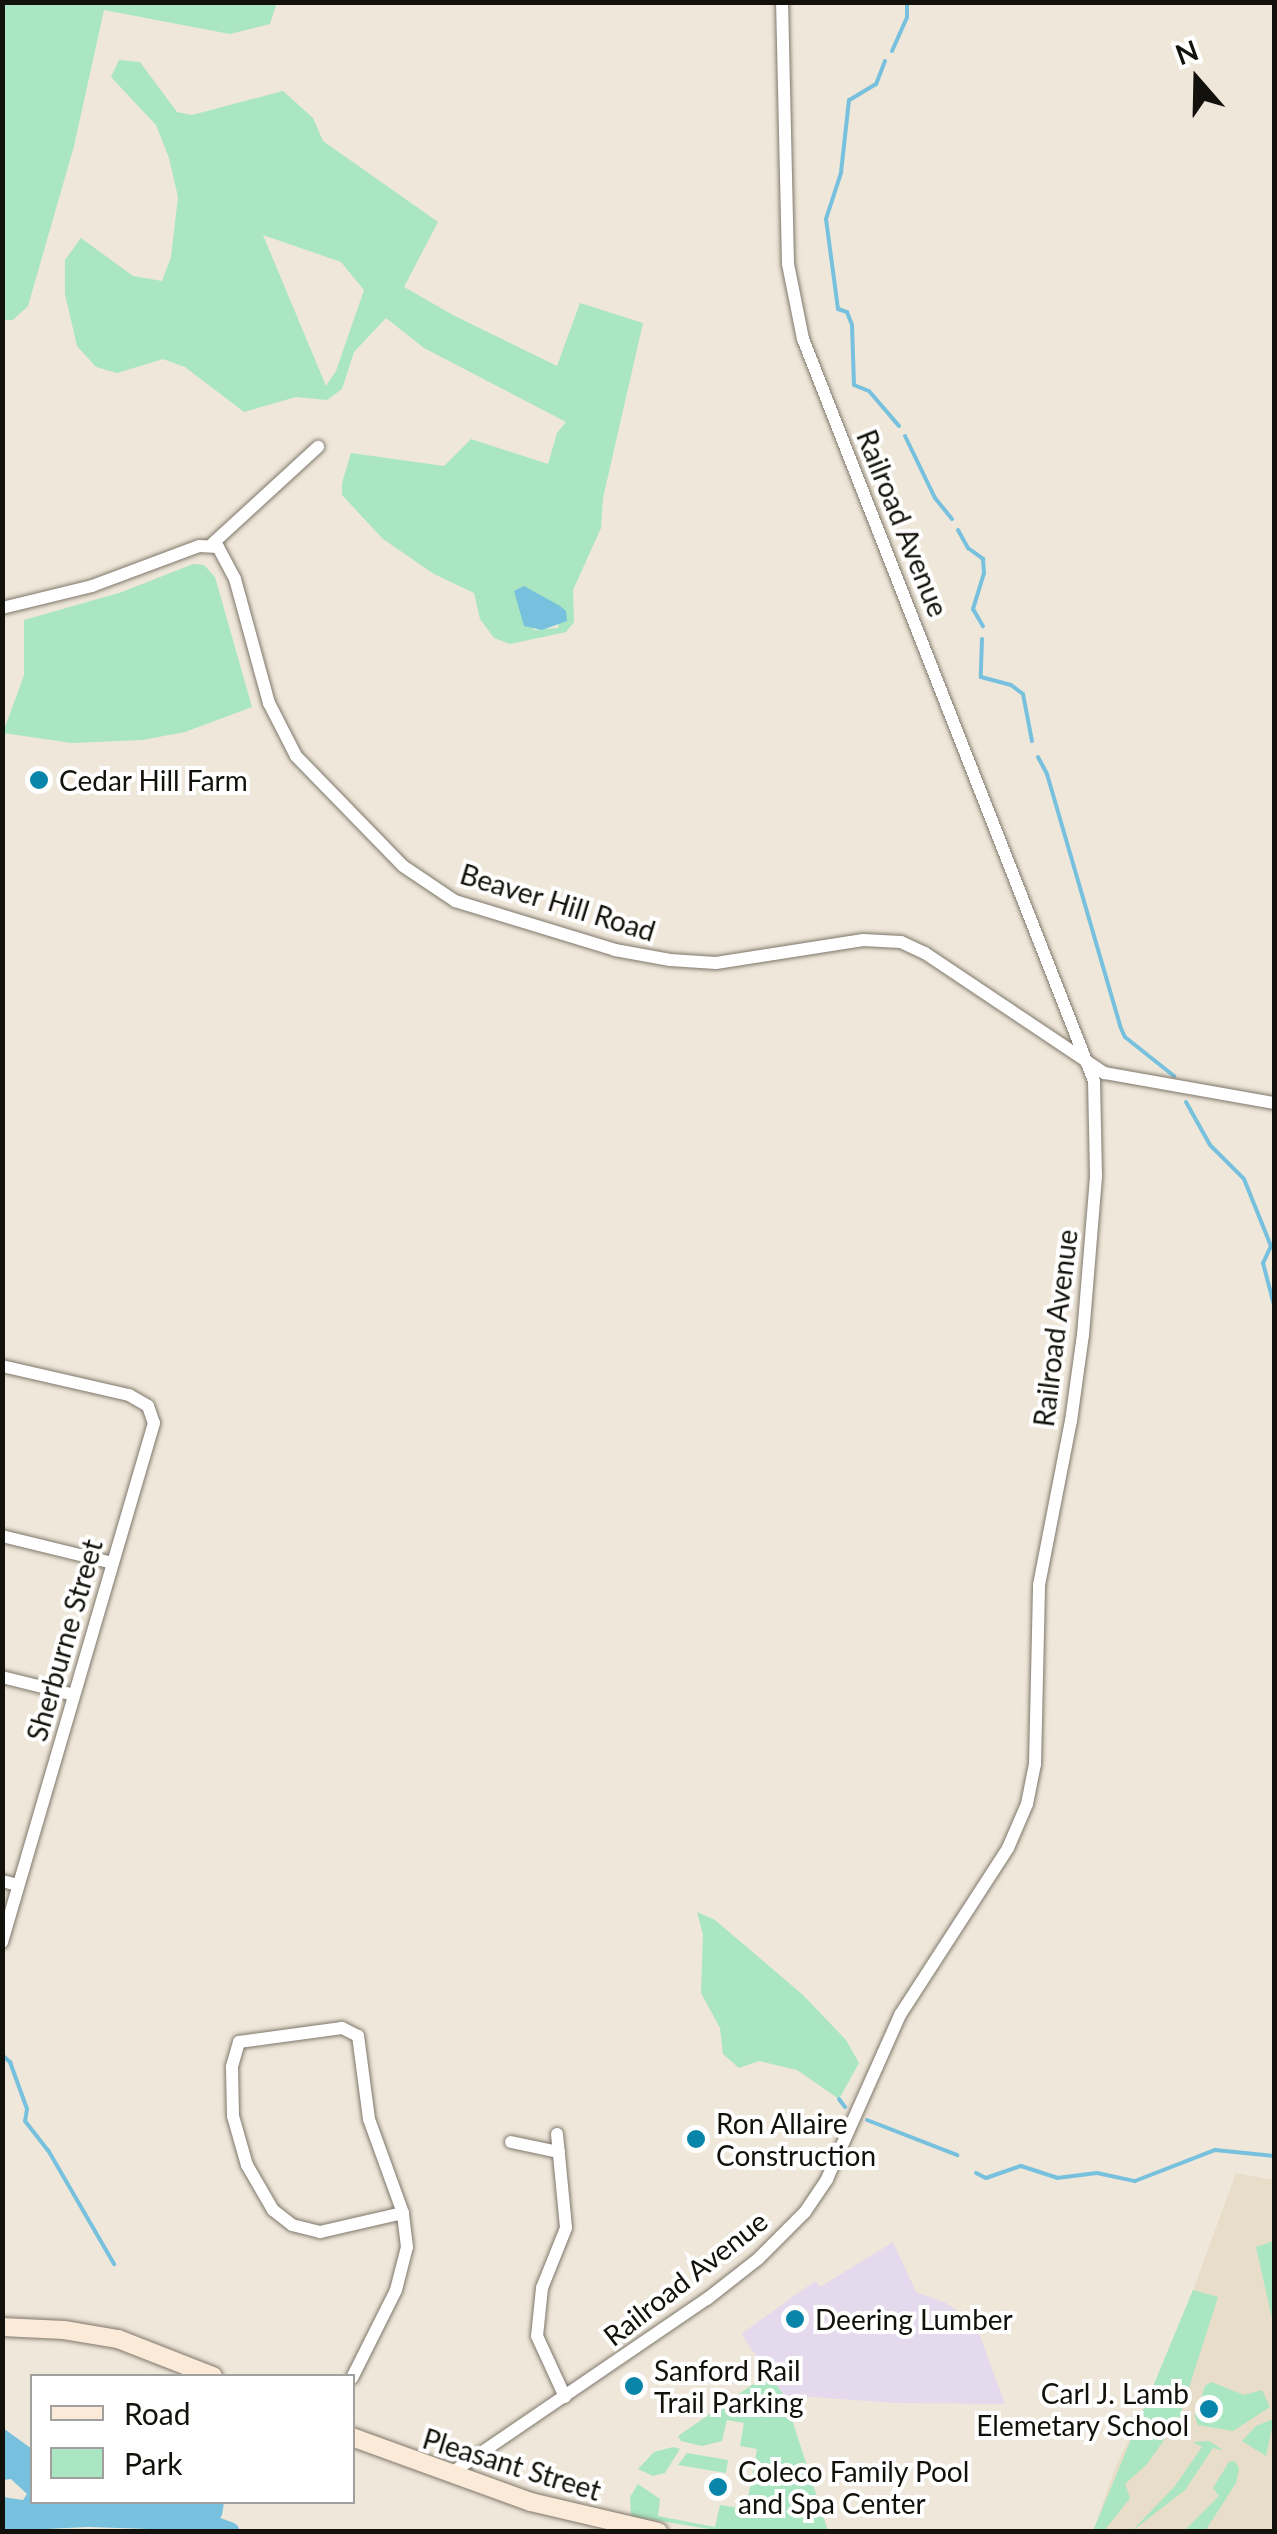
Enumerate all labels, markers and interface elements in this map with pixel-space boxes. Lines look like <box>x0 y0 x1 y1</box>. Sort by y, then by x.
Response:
north arrow <box>1147 30 1247 130</box>
text: N <box>1171 32 1203 71</box>
street label: Railroad Avenue <box>850 424 956 622</box>
place label: Cedar Hill Farm <box>59 763 248 797</box>
marker: Cedar Hill Farm <box>28 769 50 791</box>
street label: Beaver Hill Road <box>456 856 660 948</box>
street label: Railroad Avenue <box>1026 1227 1084 1429</box>
street label: Sherburne Street <box>19 1535 109 1745</box>
place label: Ron Allaire Construction <box>716 2106 876 2172</box>
marker: Ron Allaire Construction <box>685 2128 707 2150</box>
street label: Railroad Avenue <box>596 2203 774 2353</box>
place label: Deering Lumber <box>815 2302 1013 2336</box>
marker: Deering Lumber <box>784 2308 806 2330</box>
place label: Sanford Rail Trail Parking <box>654 2353 803 2419</box>
legend <box>30 2374 355 2504</box>
marker: Sanford Rail Trail Parking <box>623 2375 645 2397</box>
place label: Carl J. Lamb Elemetary School <box>976 2376 1189 2442</box>
text: Road <box>124 2395 191 2431</box>
marker: Carl J. Lamb Elemetary School <box>1198 2398 1220 2420</box>
street label: Pleasant Street <box>419 2421 605 2507</box>
text: Park <box>124 2445 183 2481</box>
place label: Coleco Family Pool and Spa Center <box>738 2454 970 2520</box>
marker: Coleco Family Pool and Spa Center <box>707 2476 729 2498</box>

